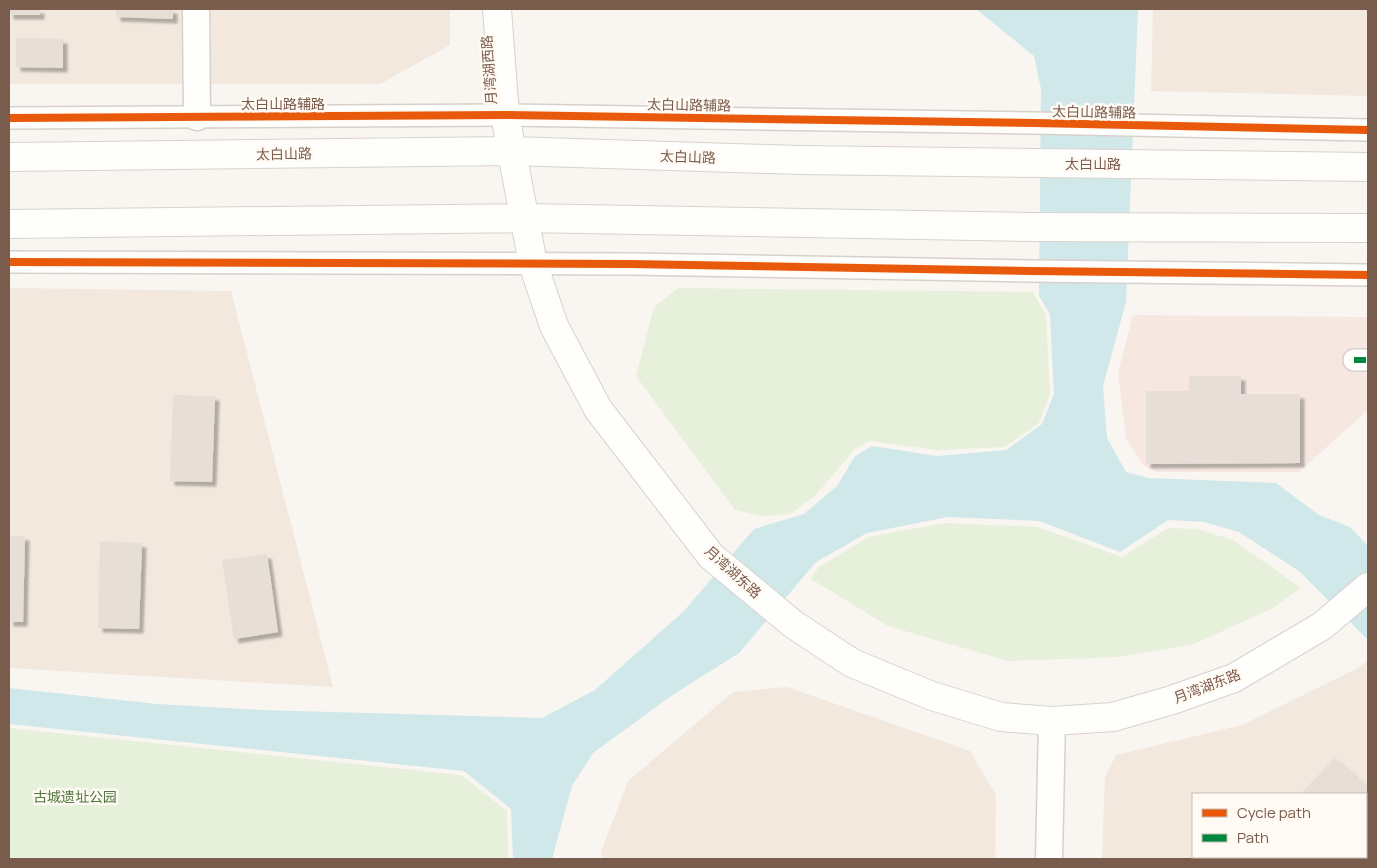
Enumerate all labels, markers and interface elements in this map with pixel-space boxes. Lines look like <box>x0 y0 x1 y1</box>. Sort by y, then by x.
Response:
street label: 月湾湖西路 <box>477 34 500 106</box>
street label: 太白山路辅路 <box>241 94 325 113</box>
street label: 太白山路辅路 <box>647 94 731 115</box>
street label: 太白山路辅路 <box>1052 101 1136 122</box>
street label: 太白山路 <box>256 144 312 163</box>
street label: 太白山路 <box>660 146 716 167</box>
street label: 太白山路 <box>1065 154 1121 173</box>
street label: 月湾湖东路 <box>701 541 766 602</box>
street label: 月湾湖东路 <box>1171 664 1243 707</box>
park label: 古城遗址公园 <box>33 787 117 806</box>
legend <box>1192 793 1367 858</box>
text: Cycle path <box>1237 802 1311 823</box>
text: Path <box>1237 827 1269 848</box>

